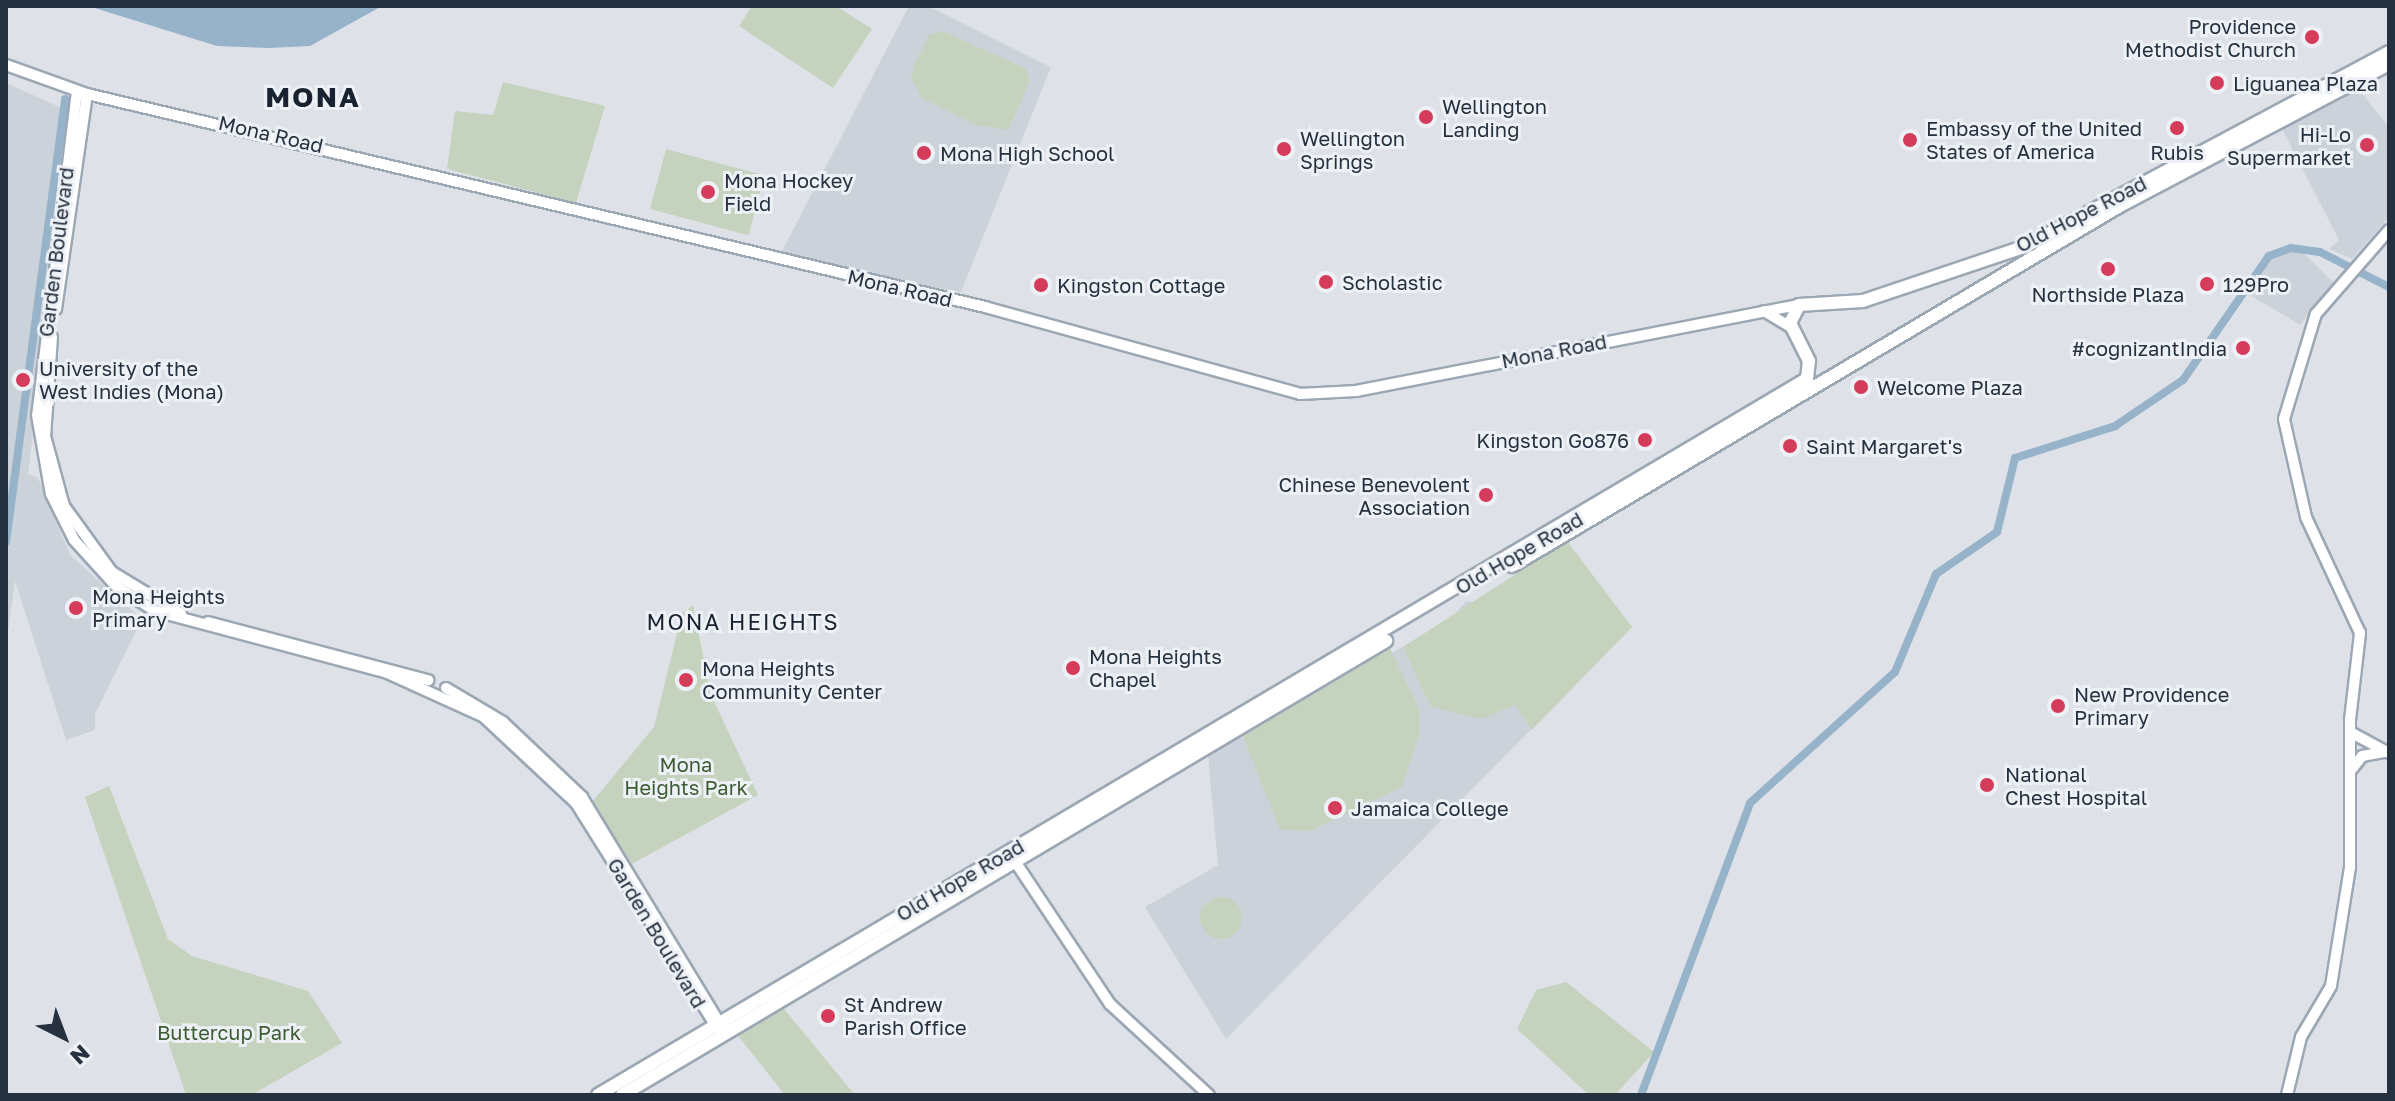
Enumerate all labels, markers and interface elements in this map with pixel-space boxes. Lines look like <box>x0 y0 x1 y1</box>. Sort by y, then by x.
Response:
place label: Providence Methodist Church <box>2125 14 2296 61</box>
marker: Providence Methodist Church <box>2303 28 2321 46</box>
place label: Liguanea Plaza <box>2233 71 2378 95</box>
marker: Liguanea Plaza <box>2208 74 2226 92</box>
district label: MONA <box>265 80 361 114</box>
place label: Wellington Landing <box>1442 94 1547 141</box>
marker: Wellington Landing <box>1417 108 1435 126</box>
street label: Mona Road <box>216 110 326 158</box>
place label: Embassy of the United States of America <box>1926 116 2142 163</box>
marker: Rubis <box>2168 119 2186 137</box>
place label: Hi-Lo Supermarket <box>2227 122 2351 169</box>
place label: Wellington Springs <box>1300 126 1405 173</box>
marker: Embassy of the United States of America <box>1901 131 1919 149</box>
marker: Hi-Lo Supermarket <box>2358 136 2376 154</box>
marker: Wellington Springs <box>1275 140 1293 158</box>
place label: Rubis <box>2150 140 2204 164</box>
place label: Mona High School <box>940 141 1114 165</box>
marker: Mona High School <box>915 144 933 162</box>
street label: Garden Boulevard <box>34 166 78 338</box>
place label: Mona Hockey Field <box>724 168 853 215</box>
street label: Old Hope Road <box>2012 171 2150 257</box>
marker: Mona Hockey Field <box>699 183 717 201</box>
marker: Northside Plaza <box>2099 260 2117 278</box>
street label: Mona Road <box>845 264 955 312</box>
place label: Scholastic <box>1342 270 1443 294</box>
place label: 129Pro <box>2223 272 2289 296</box>
place label: Kingston Cottage <box>1057 273 1225 297</box>
marker: Scholastic <box>1317 273 1335 291</box>
marker: 129Pro <box>2198 275 2216 293</box>
marker: Kingston Cottage <box>1032 276 1050 294</box>
place label: Northside Plaza <box>2032 282 2184 306</box>
street label: Mona Road <box>1499 329 1609 373</box>
place label: #cognizantIndia <box>2071 336 2227 360</box>
marker: #cognizantIndia <box>2234 339 2252 357</box>
place label: University of the West Indies (Mona) <box>39 356 224 403</box>
marker: University of the West Indies (Mona) <box>14 371 32 389</box>
place label: Welcome Plaza <box>1877 375 2023 399</box>
marker: Welcome Plaza <box>1852 378 1870 396</box>
place label: Kingston Go876 <box>1476 428 1629 452</box>
marker: Kingston Go876 <box>1636 431 1654 449</box>
place label: Saint Margaret's <box>1806 434 1963 458</box>
marker: Saint Margaret's <box>1781 437 1799 455</box>
place label: Chinese Benevolent Association <box>1278 472 1470 519</box>
marker: Chinese Benevolent Association <box>1477 486 1495 504</box>
street label: Old Hope Road <box>1451 507 1587 599</box>
place label: Mona Heights Primary <box>92 584 225 631</box>
marker: Mona Heights Primary <box>67 599 85 617</box>
district label: MONA HEIGHTS <box>647 609 839 635</box>
place label: Mona Heights Chapel <box>1089 644 1222 691</box>
place label: Mona Heights Community Center <box>702 656 882 703</box>
marker: Mona Heights Chapel <box>1064 659 1082 677</box>
marker: Mona Heights Community Center <box>677 671 695 689</box>
place label: New Providence Primary <box>2074 682 2229 729</box>
marker: New Providence Primary <box>2049 697 2067 715</box>
park label: Mona Heights Park <box>624 752 748 799</box>
place label: National Chest Hospital <box>2005 762 2147 809</box>
marker: National Chest Hospital <box>1976 774 1998 796</box>
place label: Jamaica College <box>1351 796 1509 820</box>
marker: Jamaica College <box>1326 799 1344 817</box>
street label: Old Hope Road <box>892 834 1028 926</box>
street label: Garden Boulevard <box>603 854 711 1012</box>
place label: St Andrew Parish Office <box>844 992 967 1039</box>
north arrow <box>24 997 104 1077</box>
marker: St Andrew Parish Office <box>819 1007 837 1025</box>
park label: Buttercup Park <box>157 1020 301 1044</box>
text: N <box>65 1040 96 1071</box>

